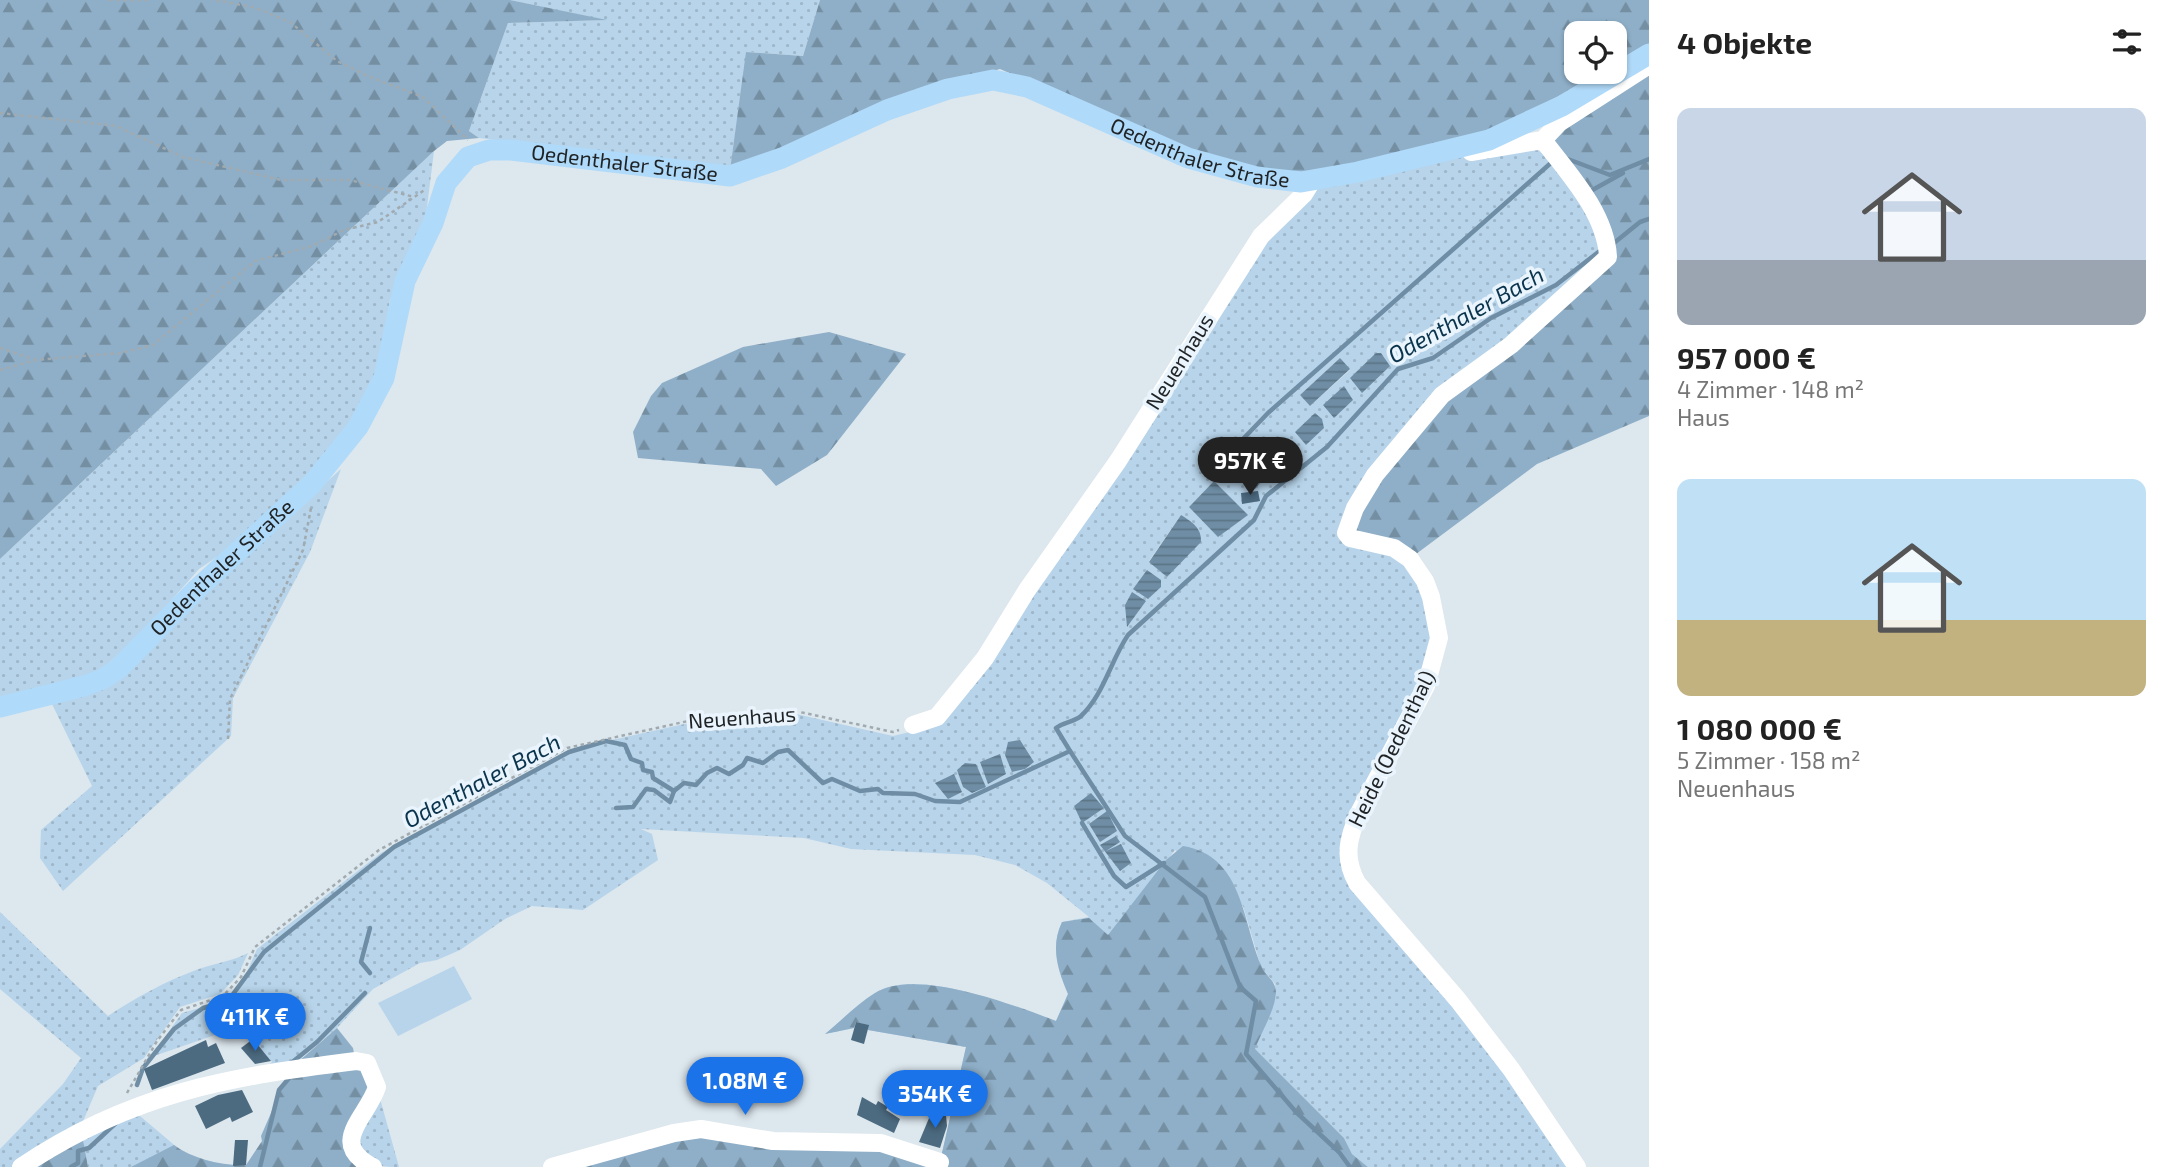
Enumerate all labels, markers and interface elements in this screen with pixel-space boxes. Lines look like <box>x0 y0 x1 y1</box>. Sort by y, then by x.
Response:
map controls <box>1564 21 1627 84</box>
button: locate <box>1564 21 1627 84</box>
icon: filters <box>2108 23 2146 61</box>
text: 4 Objekte <box>1677 24 1812 60</box>
street label: Oedenthaler Straße <box>1107 111 1291 192</box>
street label: Oedenthaler Straße <box>530 139 720 185</box>
icon: home <box>1849 154 1975 280</box>
water label: Odenthaler Bach <box>1383 260 1548 369</box>
street label: Neuenhaus <box>1140 309 1218 414</box>
text: 957 000 € <box>1677 339 1816 375</box>
text: 4 Zimmer · 148 m² <box>1677 375 1864 403</box>
text: Haus <box>1677 403 1730 431</box>
pin: 957K € <box>1193 438 1307 497</box>
text: 957K € <box>1214 446 1286 474</box>
street label: Oedenthaler Straße <box>144 493 298 640</box>
icon: home <box>1849 525 1975 651</box>
street label: Heide (Oedenthal) <box>1342 666 1439 831</box>
street label: Neuenhaus <box>687 700 797 733</box>
text: 1 080 000 € <box>1677 710 1842 746</box>
water label: Odenthaler Bach <box>398 727 565 833</box>
text: 5 Zimmer · 158 m² <box>1677 746 1861 774</box>
text: Neuenhaus <box>1677 774 1795 802</box>
pin: 411K € <box>198 993 312 1053</box>
text: 411K € <box>221 1002 289 1030</box>
pin: 1.08M € <box>680 1058 810 1117</box>
text: 1.08M € <box>702 1066 788 1094</box>
pin: 354K € <box>878 1070 992 1130</box>
text: 354K € <box>898 1079 972 1107</box>

